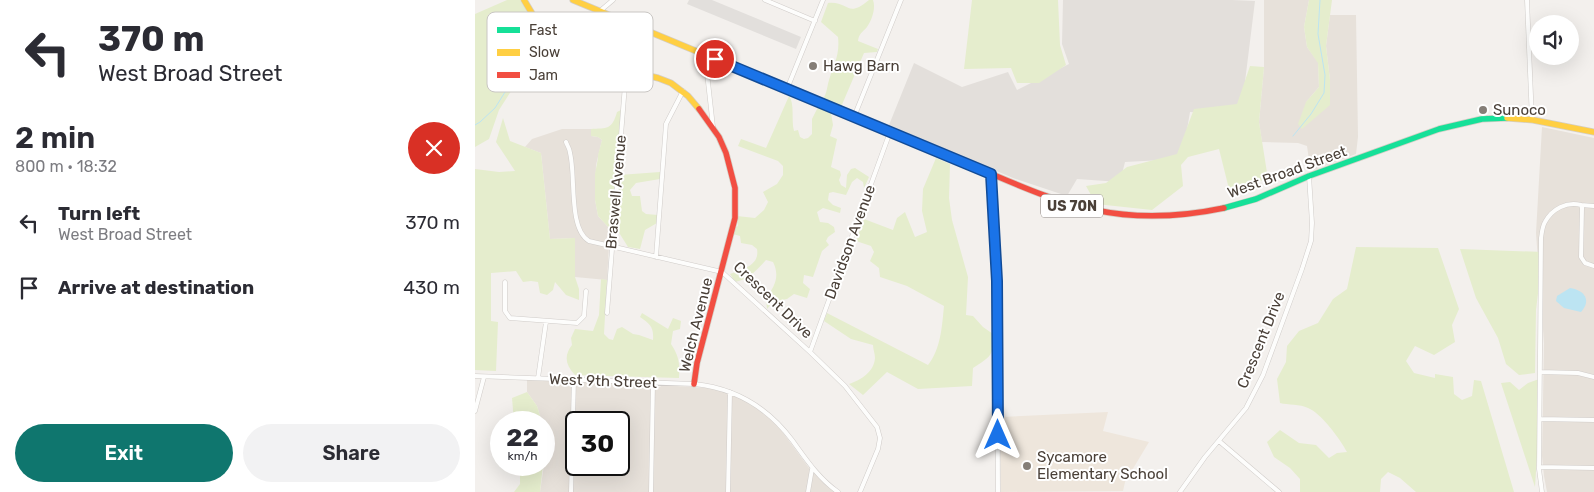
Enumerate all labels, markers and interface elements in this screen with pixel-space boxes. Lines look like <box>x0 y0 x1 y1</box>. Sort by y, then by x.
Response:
legend <box>487 12 653 92</box>
map controls <box>1529 15 1579 65</box>
button: sound <box>1529 15 1579 65</box>
text: 370 m <box>98 18 204 60</box>
icon: left <box>15 20 80 85</box>
text: Fast <box>529 22 558 39</box>
pin <box>694 38 736 80</box>
text: Slow <box>529 44 560 61</box>
icon: arrive <box>701 45 729 73</box>
place label: Hawg Barn <box>823 57 900 75</box>
text: West Broad Street <box>98 60 282 87</box>
marker: Hawg Barn <box>807 60 819 72</box>
text: Jam <box>529 67 558 84</box>
place label: Sunoco <box>1493 101 1546 119</box>
marker: Sunoco <box>1477 104 1489 116</box>
text: 2 min <box>15 120 95 156</box>
button: close <box>408 122 460 174</box>
street label: Braswell Avenue <box>602 134 630 250</box>
street label: West Broad Street <box>1225 142 1349 202</box>
text: 800 m · 18:32 <box>15 157 117 176</box>
street label: Davidson Avenue <box>821 182 879 302</box>
road number: US 70N <box>1041 195 1103 218</box>
text: Turn left <box>58 202 140 225</box>
icon: left <box>15 209 43 237</box>
text: 370 m <box>405 211 460 234</box>
text: West Broad Street <box>58 225 192 244</box>
street label: Crescent Drive <box>730 258 816 342</box>
icon: arrive <box>15 274 43 302</box>
text: Arrive at destination <box>58 276 254 299</box>
text: 430 m <box>403 276 460 299</box>
street label: Welch Avenue <box>676 276 716 374</box>
street label: Crescent Drive <box>1233 289 1289 391</box>
street label: West 9th Street <box>549 370 658 392</box>
position arrow <box>971 408 1023 460</box>
speed limit sign: 30 <box>565 411 630 476</box>
text: 22 <box>506 423 539 452</box>
button: Exit <box>15 424 233 482</box>
button: Share <box>243 424 460 482</box>
place label: Sycamore Elementary School <box>1037 448 1168 483</box>
text: km/h <box>508 449 537 463</box>
marker: Sycamore Elementary School <box>1021 460 1033 472</box>

